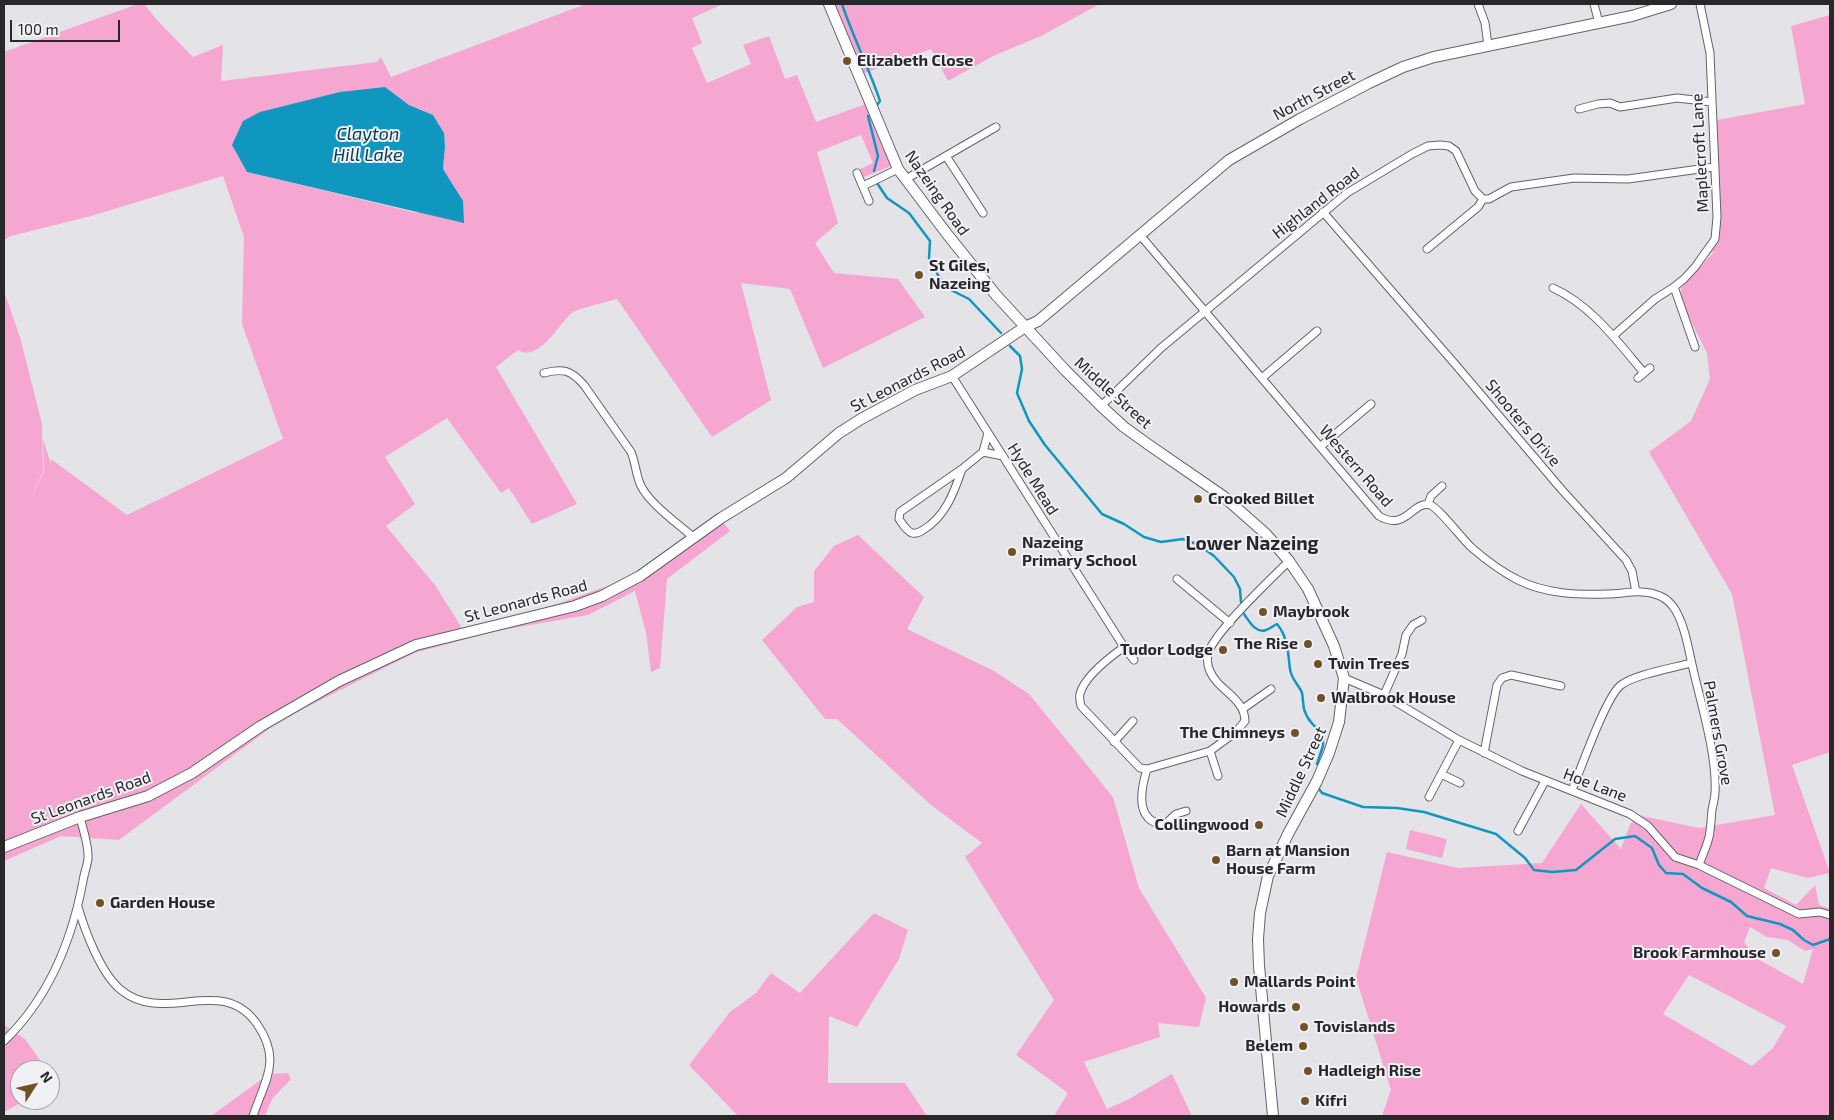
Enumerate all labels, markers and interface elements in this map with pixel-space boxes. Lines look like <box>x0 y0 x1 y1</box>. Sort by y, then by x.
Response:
scale bar <box>12 10 122 42</box>
text: 100 m <box>18 20 59 38</box>
place label: Elizabeth Close <box>857 51 973 71</box>
marker: Elizabeth Close <box>841 55 853 67</box>
street label: North Street <box>1270 65 1358 125</box>
street label: Maplecroft Lane <box>1687 93 1713 213</box>
water label: Clayton Hill Lake <box>333 123 403 166</box>
street label: Nazeing Road <box>901 147 973 239</box>
street label: Highland Road <box>1269 163 1363 243</box>
place label: St Giles, Nazeing <box>929 256 990 294</box>
marker: St Giles, Nazeing <box>913 269 925 281</box>
street label: St Leonards Road <box>847 342 969 416</box>
street label: Middle Street <box>1070 353 1156 433</box>
street label: Shooters Drive <box>1481 376 1565 470</box>
street label: Western Road <box>1315 421 1397 511</box>
street label: Hyde Mead <box>1003 440 1063 518</box>
place label: Crooked Billet <box>1208 489 1314 509</box>
marker: Crooked Billet <box>1192 493 1204 505</box>
place label: Nazeing Primary School <box>1022 533 1137 571</box>
district label: Lower Nazeing <box>1185 533 1319 555</box>
marker: Nazeing Primary School <box>1006 546 1018 558</box>
street label: St Leonards Road <box>462 575 590 627</box>
place label: Maybrook <box>1273 602 1350 622</box>
marker: Maybrook <box>1257 606 1269 618</box>
place label: The Rise <box>1234 634 1298 654</box>
marker: The Rise <box>1302 638 1314 650</box>
place label: Tudor Lodge <box>1120 640 1213 660</box>
marker: Tudor Lodge <box>1217 644 1229 656</box>
place label: Twin Trees <box>1328 654 1409 674</box>
marker: Twin Trees <box>1312 658 1324 670</box>
street label: Palmers Grove <box>1699 679 1737 787</box>
place label: Walbrook House <box>1331 688 1456 708</box>
marker: Walbrook House <box>1315 692 1327 704</box>
place label: The Chimneys <box>1180 723 1285 743</box>
street label: Middle Street <box>1272 724 1330 820</box>
marker: The Chimneys <box>1289 727 1301 739</box>
street label: Hoe Lane <box>1560 764 1630 806</box>
street label: St Leonards Road <box>28 767 154 829</box>
place label: Collingwood <box>1154 815 1249 835</box>
marker: Collingwood <box>1253 819 1265 831</box>
place label: Barn at Mansion House Farm <box>1226 841 1350 879</box>
marker: Barn at Mansion House Farm <box>1210 854 1222 866</box>
place label: Garden House <box>110 893 215 913</box>
marker: Garden House <box>94 897 106 909</box>
place label: Brook Farmhouse <box>1633 943 1766 963</box>
marker: Brook Farmhouse <box>1770 947 1782 959</box>
place label: Mallards Point <box>1244 972 1356 992</box>
marker: Mallards Point <box>1228 976 1240 988</box>
place label: Howards <box>1218 997 1286 1017</box>
marker: Howards <box>1290 1001 1302 1013</box>
place label: Tovislands <box>1314 1017 1395 1037</box>
marker: Tovislands <box>1298 1021 1310 1033</box>
place label: Belem <box>1245 1036 1293 1056</box>
marker: Belem <box>1297 1040 1309 1052</box>
north arrow <box>10 1060 60 1110</box>
place label: Hadleigh Rise <box>1318 1061 1421 1081</box>
marker: Hadleigh Rise <box>1302 1065 1314 1077</box>
text: N <box>37 1068 57 1086</box>
place label: Kifri <box>1315 1091 1347 1111</box>
marker: Kifri <box>1299 1095 1311 1107</box>

